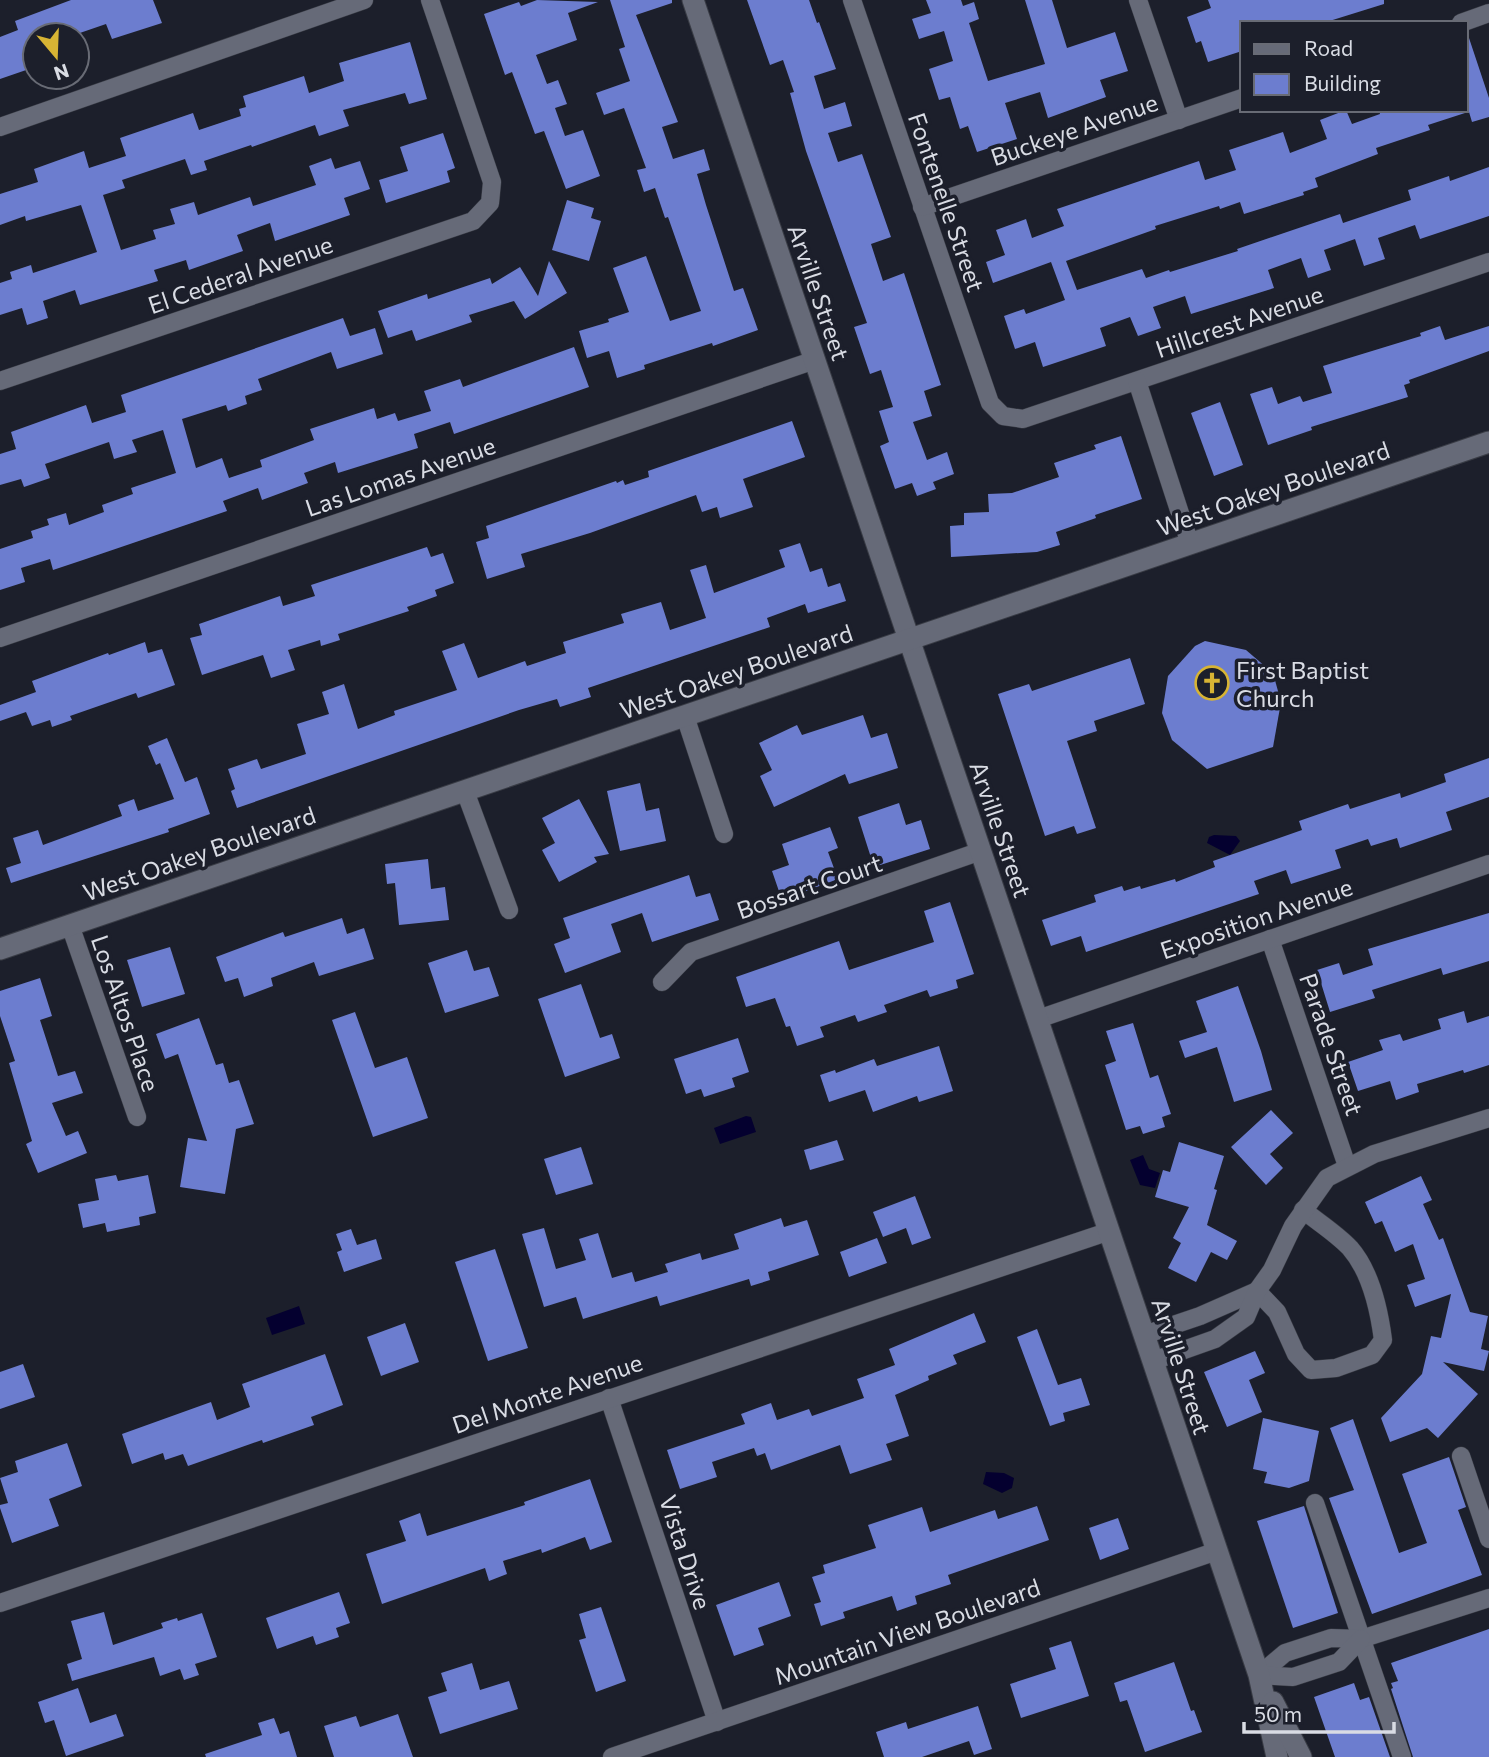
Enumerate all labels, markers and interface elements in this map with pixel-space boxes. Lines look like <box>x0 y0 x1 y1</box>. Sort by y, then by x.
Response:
north arrow <box>21 21 91 91</box>
legend <box>1240 21 1468 112</box>
text: Road <box>1304 35 1353 60</box>
text: N <box>51 59 72 86</box>
text: Building <box>1304 70 1381 95</box>
street label: Buckeye Avenue <box>987 87 1161 171</box>
street label: Fontenelle Street <box>903 109 991 295</box>
street label: Arville Street <box>782 220 856 364</box>
street label: El Cederal Avenue <box>144 229 336 319</box>
street label: Hillcrest Avenue <box>1151 279 1327 363</box>
street label: Las Lomas Avenue <box>301 430 499 522</box>
street label: West Oakey Boulevard <box>1153 435 1393 541</box>
street label: West Oakey Boulevard <box>616 618 856 724</box>
place label: First Baptist Church <box>1236 655 1369 712</box>
church icon: First Baptist Church <box>1193 664 1231 702</box>
street label: Arville Street <box>964 757 1038 901</box>
street label: West Oakey Boulevard <box>79 800 319 906</box>
street label: Bossart Court <box>733 848 886 924</box>
street label: Exposition Avenue <box>1156 872 1356 964</box>
street label: Los Altos Place <box>86 931 166 1095</box>
street label: Parade Street <box>1294 969 1370 1119</box>
street label: Arville Street <box>1146 1294 1218 1438</box>
street label: Del Monte Avenue <box>448 1347 646 1439</box>
street label: Vista Drive <box>654 1491 718 1613</box>
street label: Mountain View Boulevard <box>770 1572 1044 1690</box>
scale bar <box>1244 1690 1394 1734</box>
text: 50 m <box>1254 1701 1302 1726</box>

